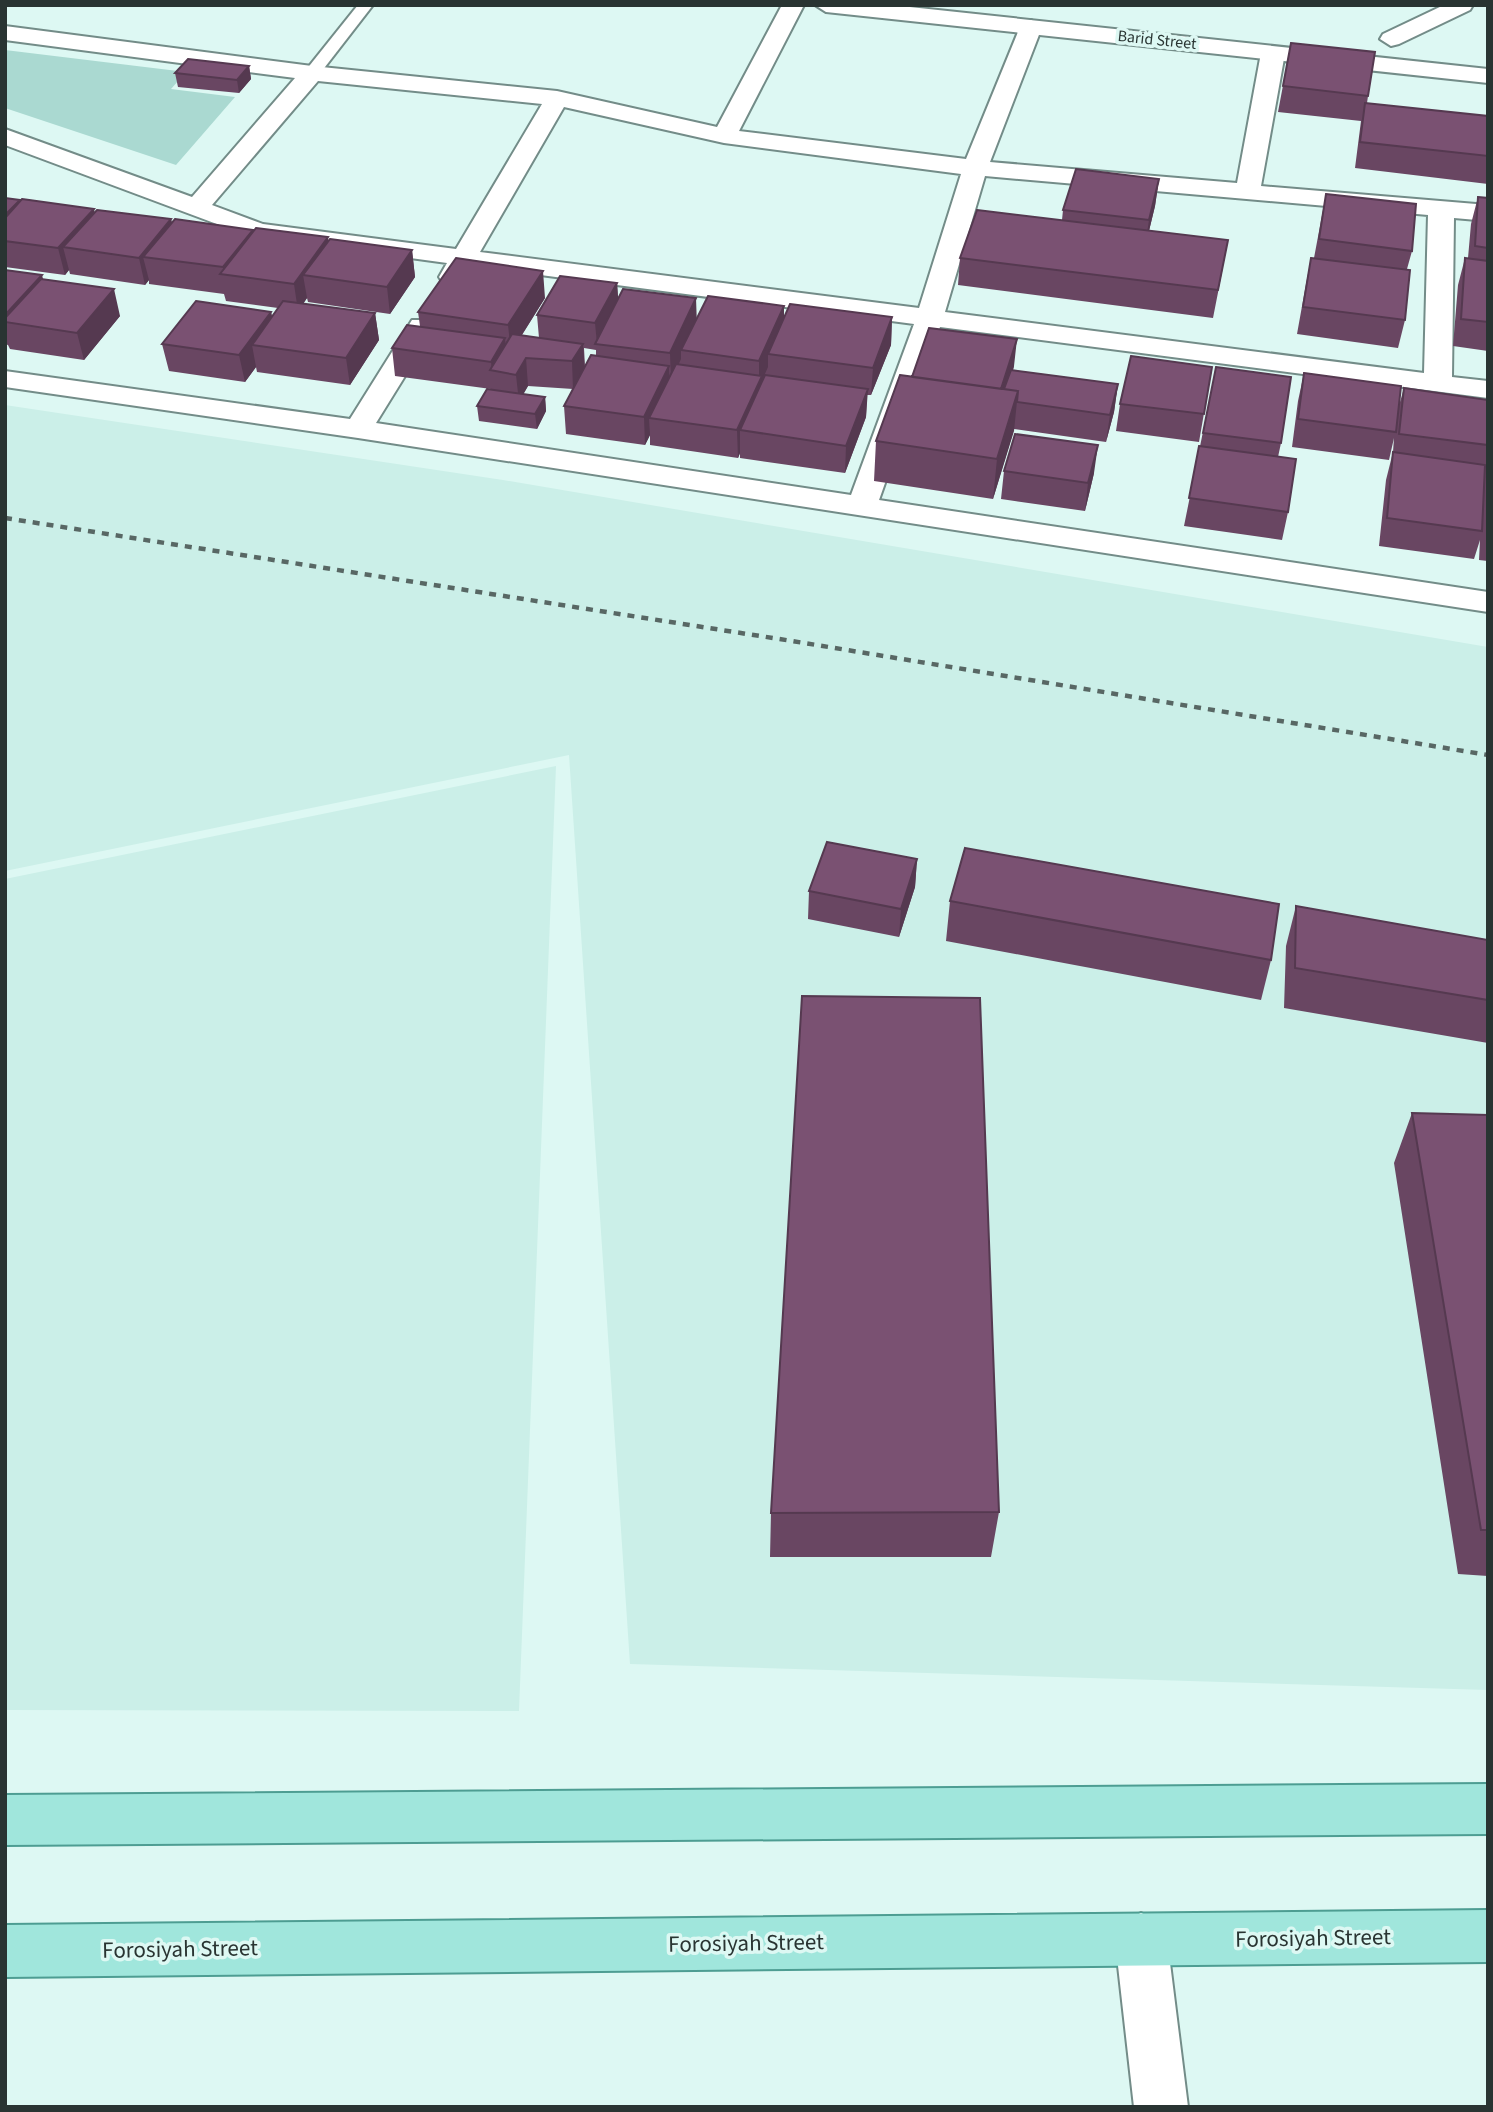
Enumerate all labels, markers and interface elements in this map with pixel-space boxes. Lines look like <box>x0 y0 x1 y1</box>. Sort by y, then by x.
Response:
street label: Barid Street <box>1116 25 1198 55</box>
street label: Forosiyah Street <box>1235 1920 1391 1956</box>
street label: Forosiyah Street <box>668 1925 824 1961</box>
street label: Forosiyah Street <box>102 1931 258 1967</box>

